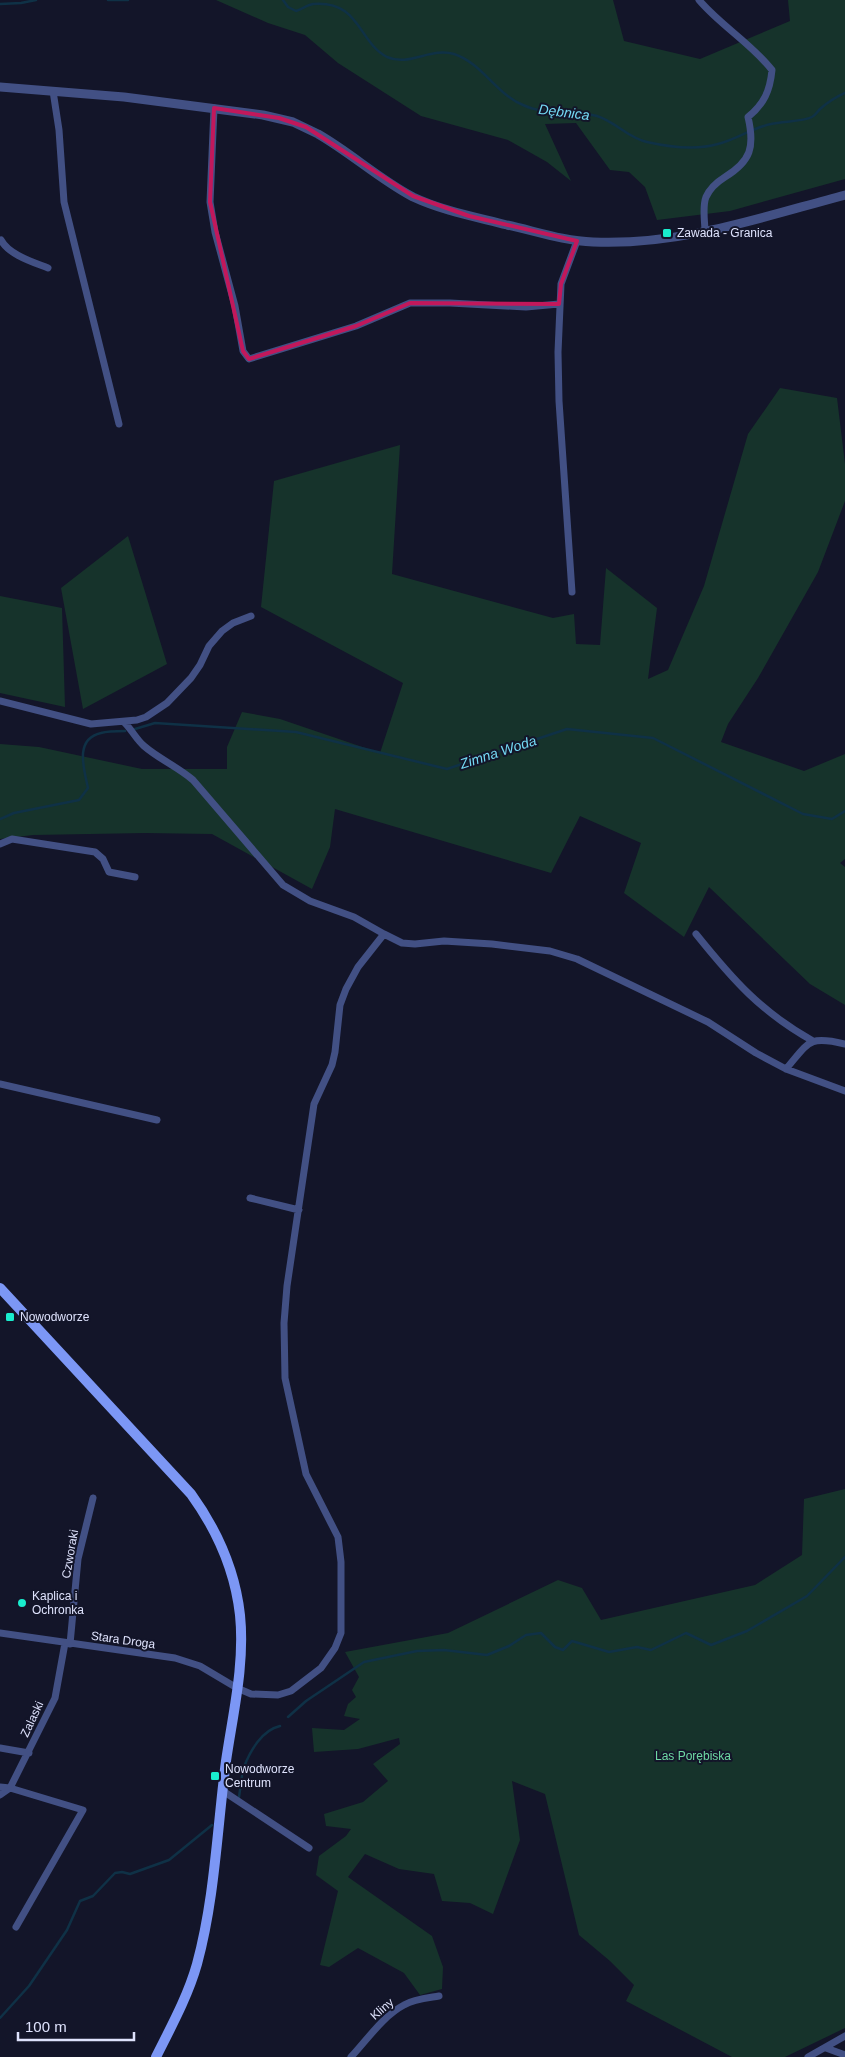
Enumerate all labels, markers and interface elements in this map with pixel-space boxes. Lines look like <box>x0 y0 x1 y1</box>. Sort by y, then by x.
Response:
water label: Dębnica <box>538 101 591 123</box>
place label: Zawada - Granica <box>677 226 773 240</box>
marker: Zawada - Granica <box>661 227 673 239</box>
water label: Zimna Woda <box>457 732 538 772</box>
place label: Nowodworze <box>20 1310 90 1324</box>
marker: Nowodworze <box>4 1311 16 1323</box>
street label: Czworaki <box>59 1528 81 1580</box>
place label: Kaplica i Ochronka <box>32 1589 84 1617</box>
marker: Kaplica i Ochronka <box>16 1597 28 1609</box>
street label: Stara Droga <box>90 1629 156 1651</box>
street label: Zalaski <box>18 1699 46 1739</box>
park label: Las Porębiska <box>655 1749 731 1763</box>
place label: Nowodworze Centrum <box>225 1762 295 1790</box>
marker: Nowodworze Centrum <box>209 1770 221 1782</box>
street label: Kliny <box>368 1995 396 2023</box>
scale bar <box>18 2010 134 2042</box>
text: 100 m <box>25 2018 67 2035</box>

